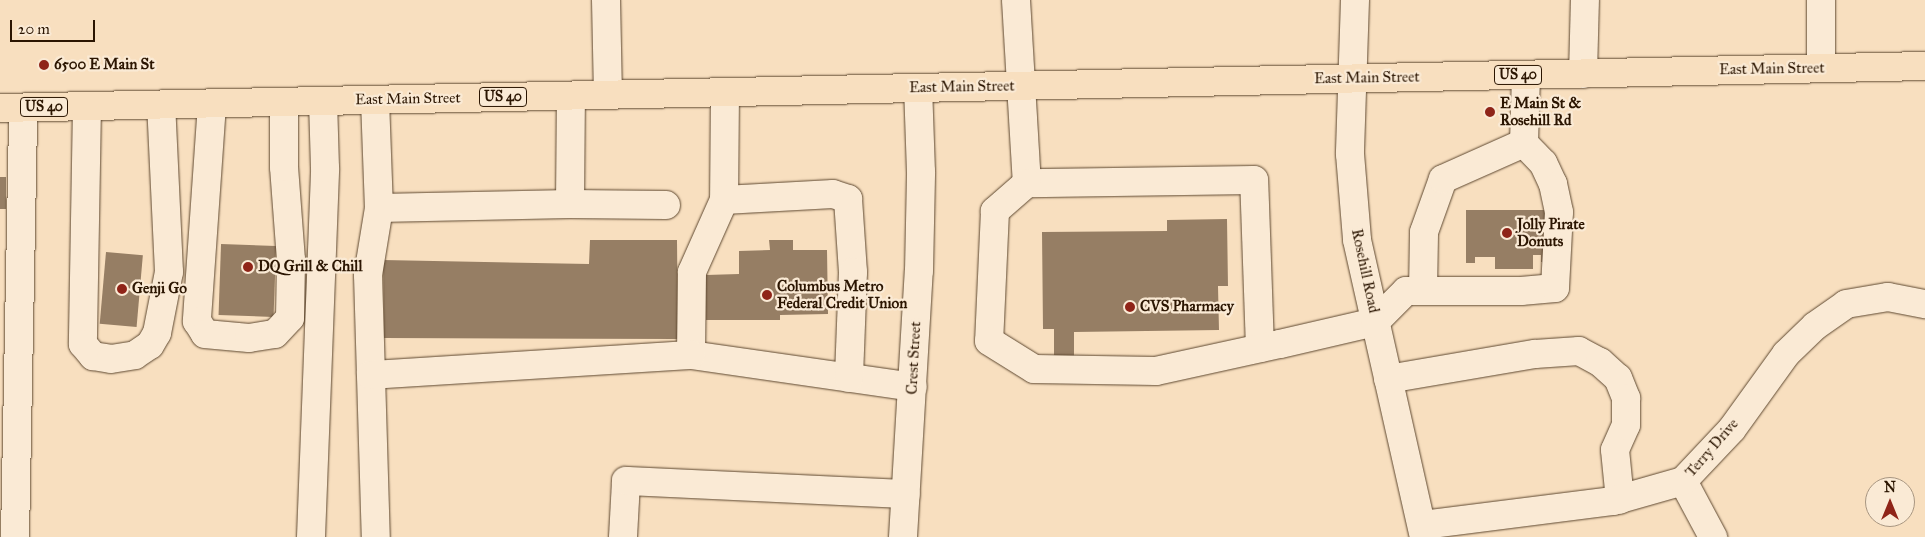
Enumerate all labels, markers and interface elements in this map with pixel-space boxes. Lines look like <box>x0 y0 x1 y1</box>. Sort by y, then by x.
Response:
scale bar <box>12 10 98 42</box>
text: 20 m <box>18 20 50 38</box>
place label: 6500 E Main St <box>54 56 155 74</box>
marker: 6500 E Main St <box>38 59 50 71</box>
street label: East Main Street <box>1719 59 1825 79</box>
road number: US 40 <box>1493 64 1543 86</box>
street label: East Main Street <box>1314 68 1420 88</box>
street label: East Main Street <box>909 77 1015 97</box>
road number: US 40 <box>478 85 528 108</box>
street label: East Main Street <box>355 89 461 109</box>
place label: E Main St & Rosehill Rd <box>1500 94 1581 129</box>
road number: US 40 <box>19 95 69 118</box>
marker: E Main St & Rosehill Rd <box>1484 106 1496 118</box>
place label: Jolly Pirate Donuts <box>1517 215 1585 250</box>
street label: Rosehill Road <box>1347 227 1383 315</box>
marker: Jolly Pirate Donuts <box>1501 227 1513 239</box>
place label: DQ Grill & Chill <box>258 258 362 276</box>
marker: DQ Grill & Chill <box>242 261 254 273</box>
place label: Columbus Metro Federal Credit Union <box>777 277 907 312</box>
place label: Genji Go <box>132 280 187 298</box>
marker: Genji Go <box>116 283 128 295</box>
marker: Columbus Metro Federal Credit Union <box>761 289 773 301</box>
place label: CVS Pharmacy <box>1140 298 1234 316</box>
marker: CVS Pharmacy <box>1124 301 1136 313</box>
street label: Crest Street <box>903 321 925 395</box>
street label: Terry Drive <box>1682 415 1742 481</box>
north arrow <box>1865 477 1915 527</box>
text: N <box>1884 479 1896 496</box>

